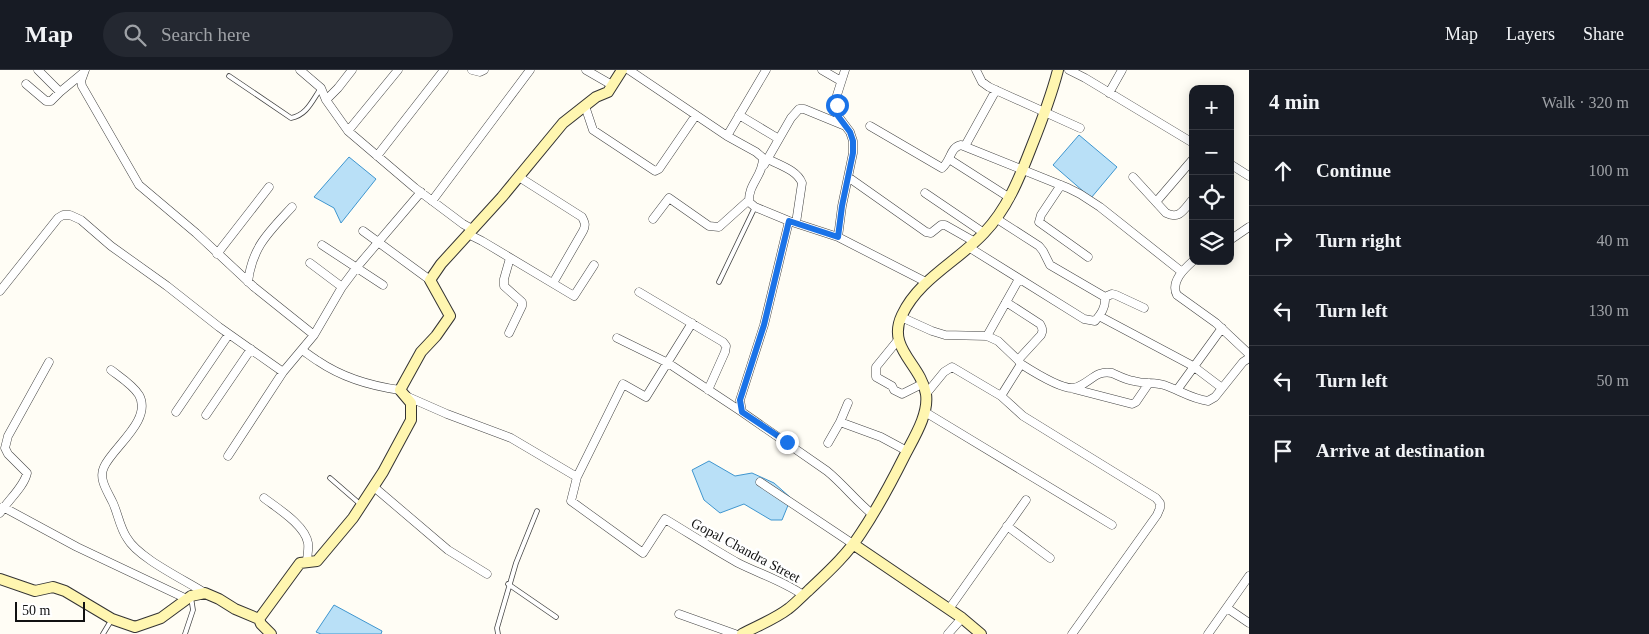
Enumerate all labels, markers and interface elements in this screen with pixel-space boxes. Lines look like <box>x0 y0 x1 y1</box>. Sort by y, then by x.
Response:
search box <box>103 12 453 57</box>
text: Map <box>25 21 73 47</box>
icon: search <box>121 21 149 49</box>
text: Search here <box>161 24 250 45</box>
text: Map <box>1445 24 1478 44</box>
text: Layers <box>1506 24 1555 44</box>
text: Share <box>1583 24 1624 44</box>
map controls <box>1189 85 1234 265</box>
button: + <box>1189 85 1234 130</box>
text: 4 min <box>1269 90 1320 114</box>
route start <box>826 94 849 117</box>
text: Walk · 320 m <box>1542 94 1629 111</box>
button: − <box>1189 130 1234 175</box>
icon: ahead <box>1269 157 1297 185</box>
text: Continue <box>1316 160 1391 181</box>
text: 100 m <box>1589 162 1629 179</box>
button: locate <box>1189 175 1234 220</box>
button: layers <box>1189 220 1234 265</box>
icon: right <box>1269 227 1297 255</box>
text: Turn right <box>1316 230 1401 251</box>
text: 40 m <box>1597 232 1629 249</box>
icon: left <box>1269 297 1297 325</box>
text: Turn left <box>1316 300 1388 321</box>
text: 130 m <box>1589 302 1629 319</box>
icon: left <box>1269 367 1297 395</box>
text: Turn left <box>1316 370 1388 391</box>
text: 50 m <box>1597 372 1629 389</box>
route end <box>776 431 799 454</box>
icon: arrive <box>1269 437 1297 465</box>
text: Arrive at destination <box>1316 440 1485 461</box>
street label: Gopal Chandra Street <box>689 515 803 586</box>
scale bar <box>15 599 85 622</box>
text: 50 m <box>22 603 50 618</box>

